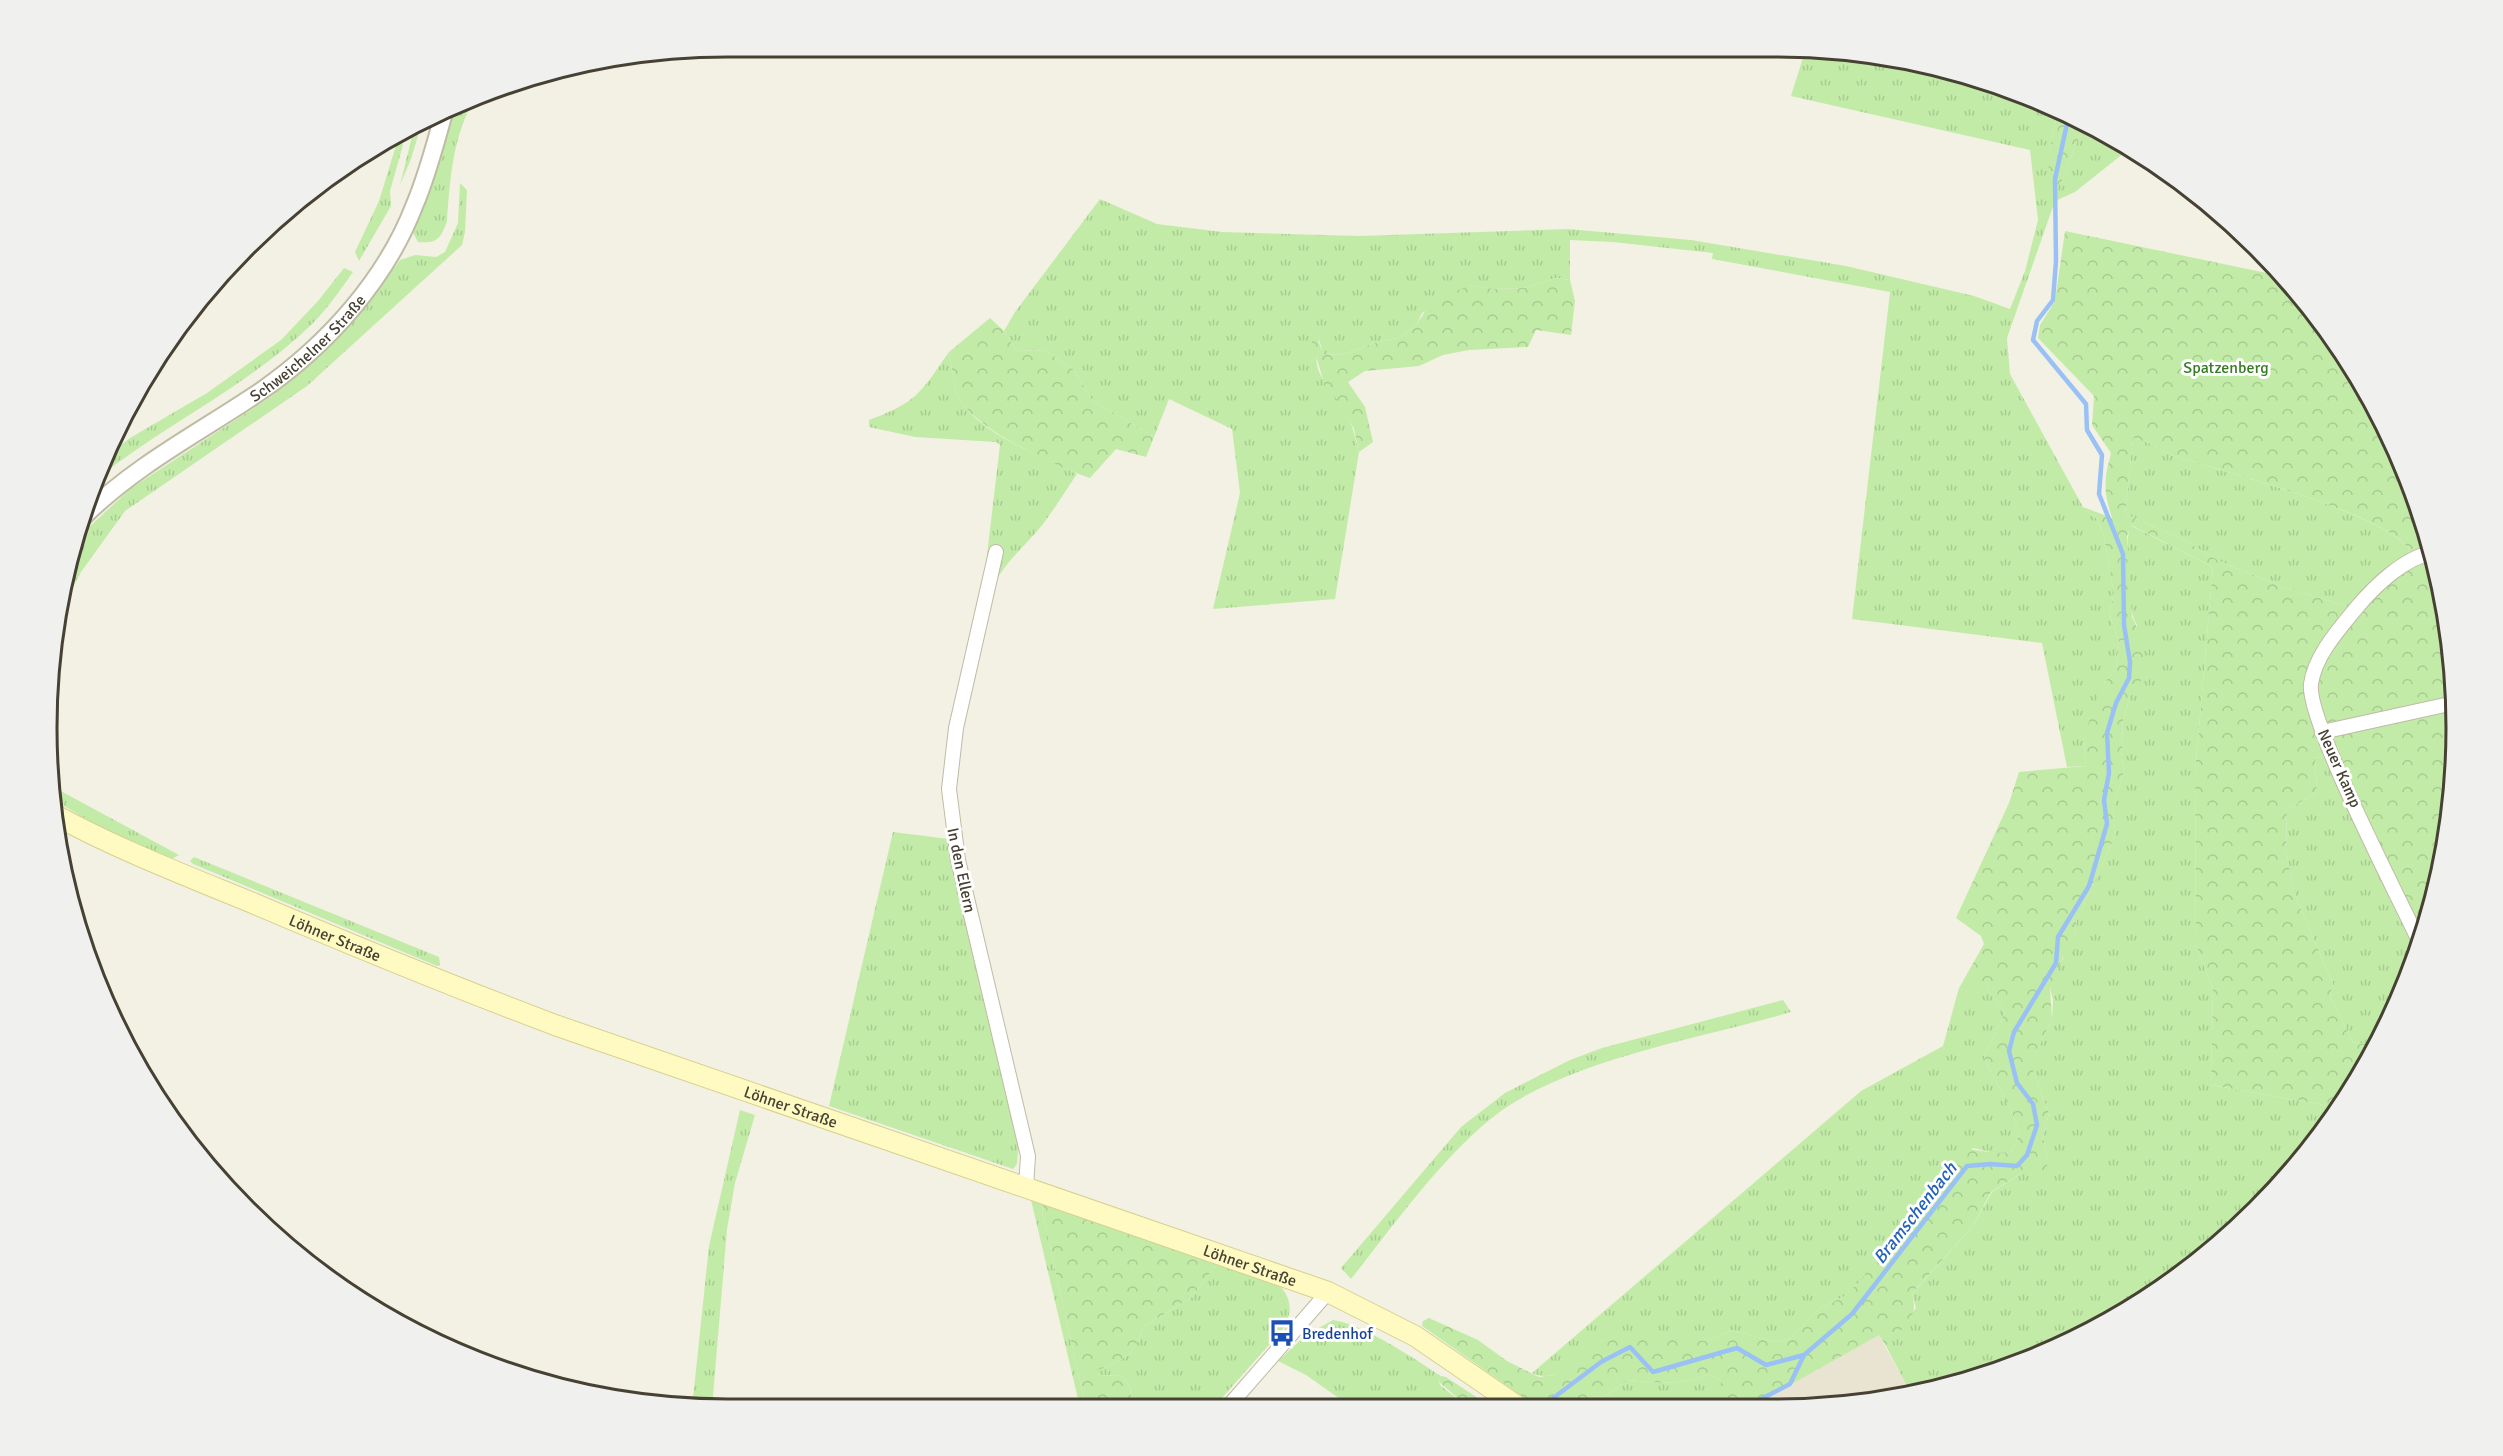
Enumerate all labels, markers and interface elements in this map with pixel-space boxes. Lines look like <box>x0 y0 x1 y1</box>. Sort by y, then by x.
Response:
street label: Schweichelner Straße <box>246 291 370 407</box>
park label: Spatzenberg <box>2183 358 2269 378</box>
street label: Neuer Kamp <box>2313 726 2365 811</box>
street label: In den Ellern <box>942 826 980 915</box>
street label: Löhner Straße <box>286 911 384 966</box>
street label: Löhner Straße <box>741 1082 840 1133</box>
water label: Bramschenbach <box>1869 1157 1962 1268</box>
street label: Löhner Straße <box>1200 1241 1299 1291</box>
bus stop icon: Bredenhof <box>1267 1318 1297 1348</box>
place label: Bredenhof <box>1302 1324 1373 1344</box>

